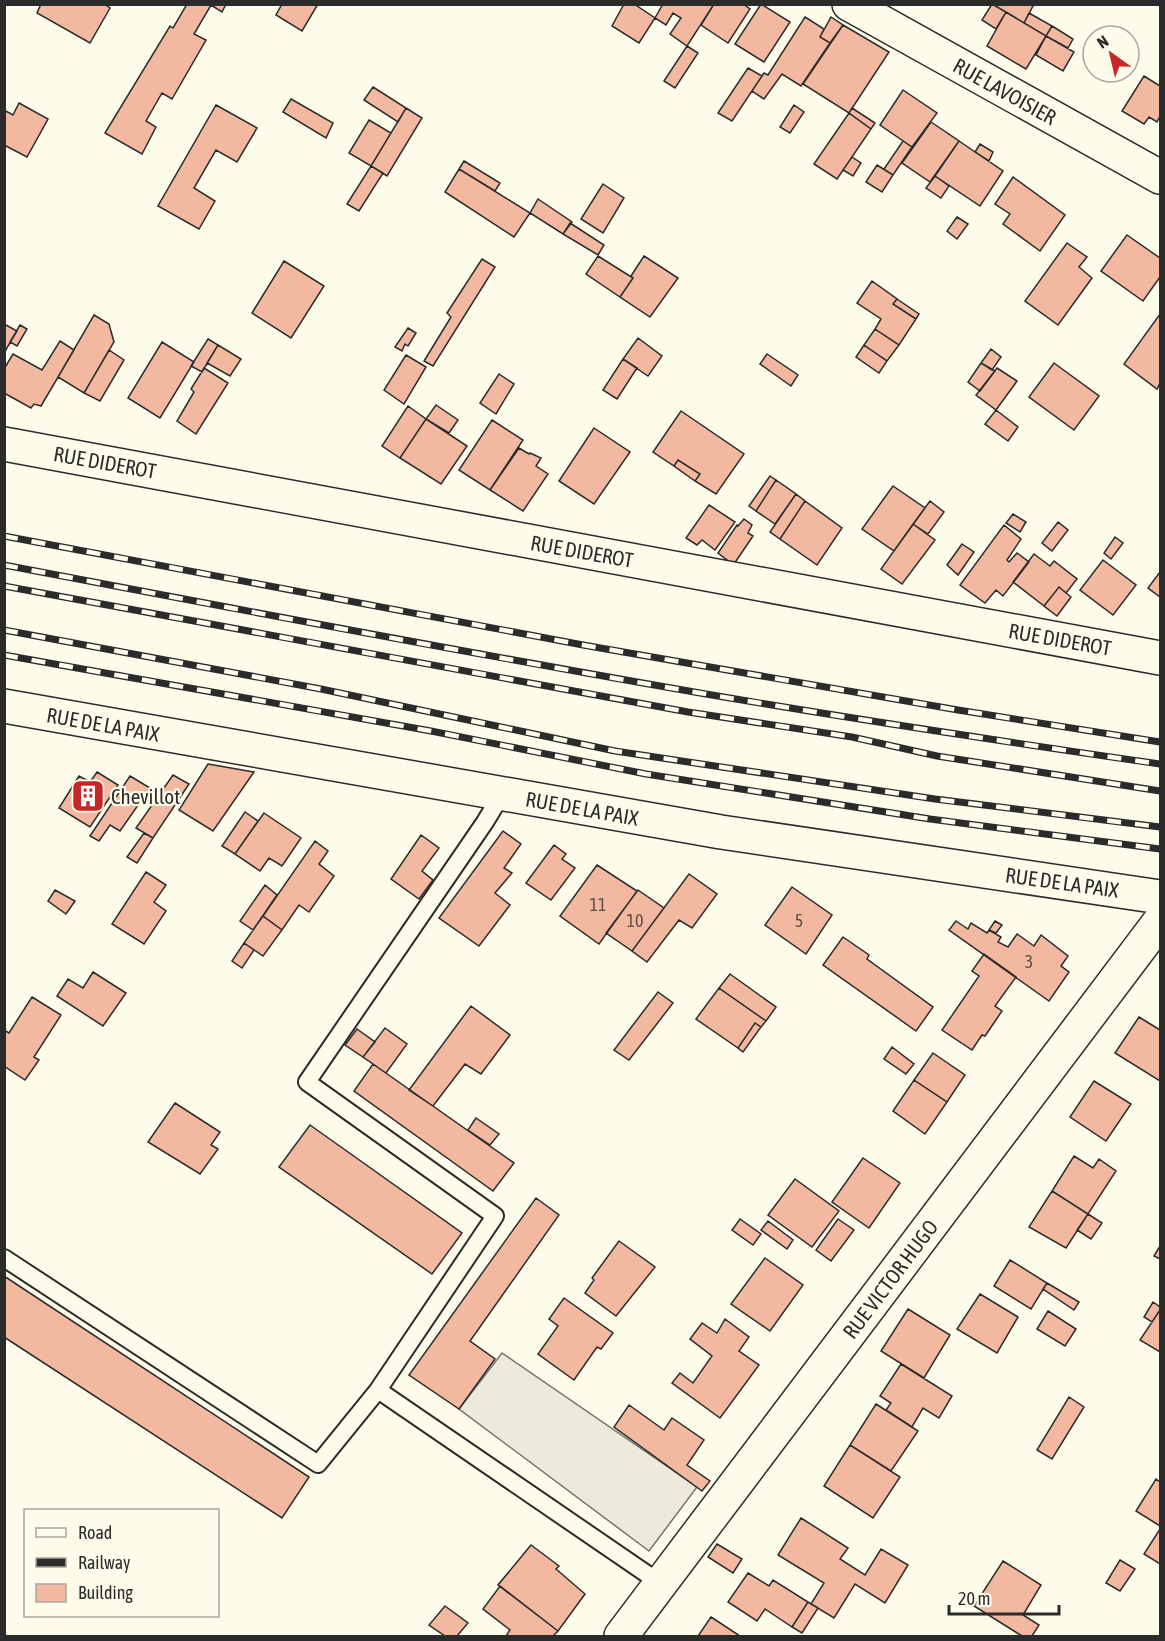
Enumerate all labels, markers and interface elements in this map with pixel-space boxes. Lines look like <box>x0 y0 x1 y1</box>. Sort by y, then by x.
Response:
north arrow <box>1081 24 1141 84</box>
text: N <box>1094 31 1112 52</box>
street label: RUE LAVOISIER <box>949 53 1061 129</box>
street label: RUE DIDEROT <box>52 441 158 483</box>
street label: RUE DIDEROT <box>529 530 635 572</box>
street label: RUE DIDEROT <box>1007 618 1113 660</box>
street label: RUE DE LA PAIX <box>45 702 162 746</box>
building icon: Chevillot <box>70 778 106 814</box>
place label: Chevillot <box>111 784 180 808</box>
street label: RUE DE LA PAIX <box>524 786 641 830</box>
street label: RUE DE LA PAIX <box>1004 862 1121 902</box>
house number: 11 <box>590 894 606 915</box>
house number: 10 <box>627 910 643 931</box>
house number: 5 <box>795 910 803 931</box>
house number: 3 <box>1025 951 1033 972</box>
street label: RUE VICTOR HUGO <box>838 1215 942 1343</box>
legend <box>24 1509 219 1617</box>
text: Road <box>78 1522 112 1543</box>
text: Railway <box>78 1552 130 1573</box>
scale bar <box>949 1578 1058 1616</box>
text: Building <box>78 1582 133 1603</box>
text: 20 m <box>958 1588 990 1609</box>

